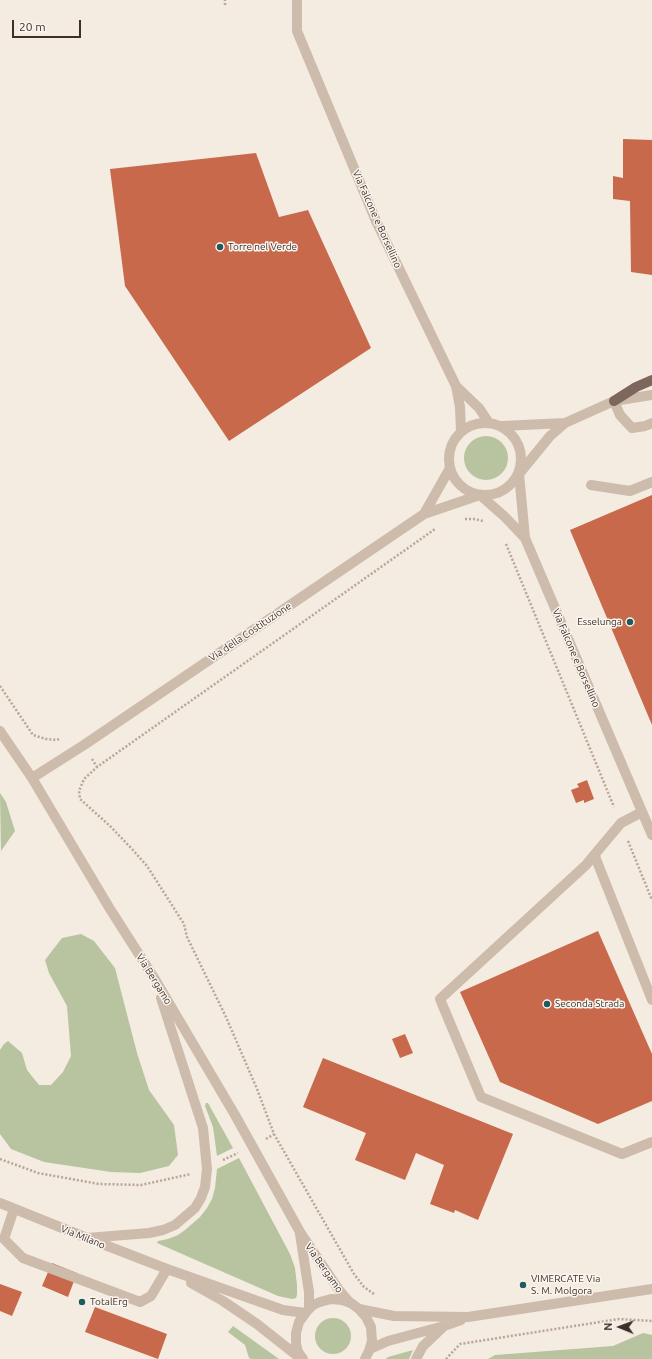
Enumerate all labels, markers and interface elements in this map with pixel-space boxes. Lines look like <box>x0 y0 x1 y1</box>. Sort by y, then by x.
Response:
scale bar <box>14 12 83 38</box>
text: 20 m <box>19 20 46 33</box>
street label: Via Falcone e Borsellino <box>350 168 404 270</box>
place label: Torre nel Verde <box>228 241 297 253</box>
marker: Torre nel Verde <box>215 242 225 252</box>
street label: Via della Costituzione <box>206 600 294 664</box>
street label: Via Falcone e Borsellino <box>550 607 602 709</box>
place label: Esselunga <box>577 616 622 628</box>
marker: Esselunga <box>625 617 635 627</box>
street label: Via Bergamo <box>134 951 174 1007</box>
place label: Seconda Strada <box>555 998 624 1010</box>
marker: Seconda Strada <box>542 999 552 1009</box>
street label: Via Milano <box>59 1223 107 1251</box>
street label: Via Bergamo <box>303 1241 345 1295</box>
place label: VIMERCATE Via S. M. Molgora <box>531 1273 600 1296</box>
marker: VIMERCATE Via S. M. Molgora <box>518 1280 528 1290</box>
place label: TotalErg <box>90 1296 128 1308</box>
marker: TotalErg <box>77 1297 87 1307</box>
north arrow <box>600 1307 640 1347</box>
text: N <box>602 1323 614 1331</box>

